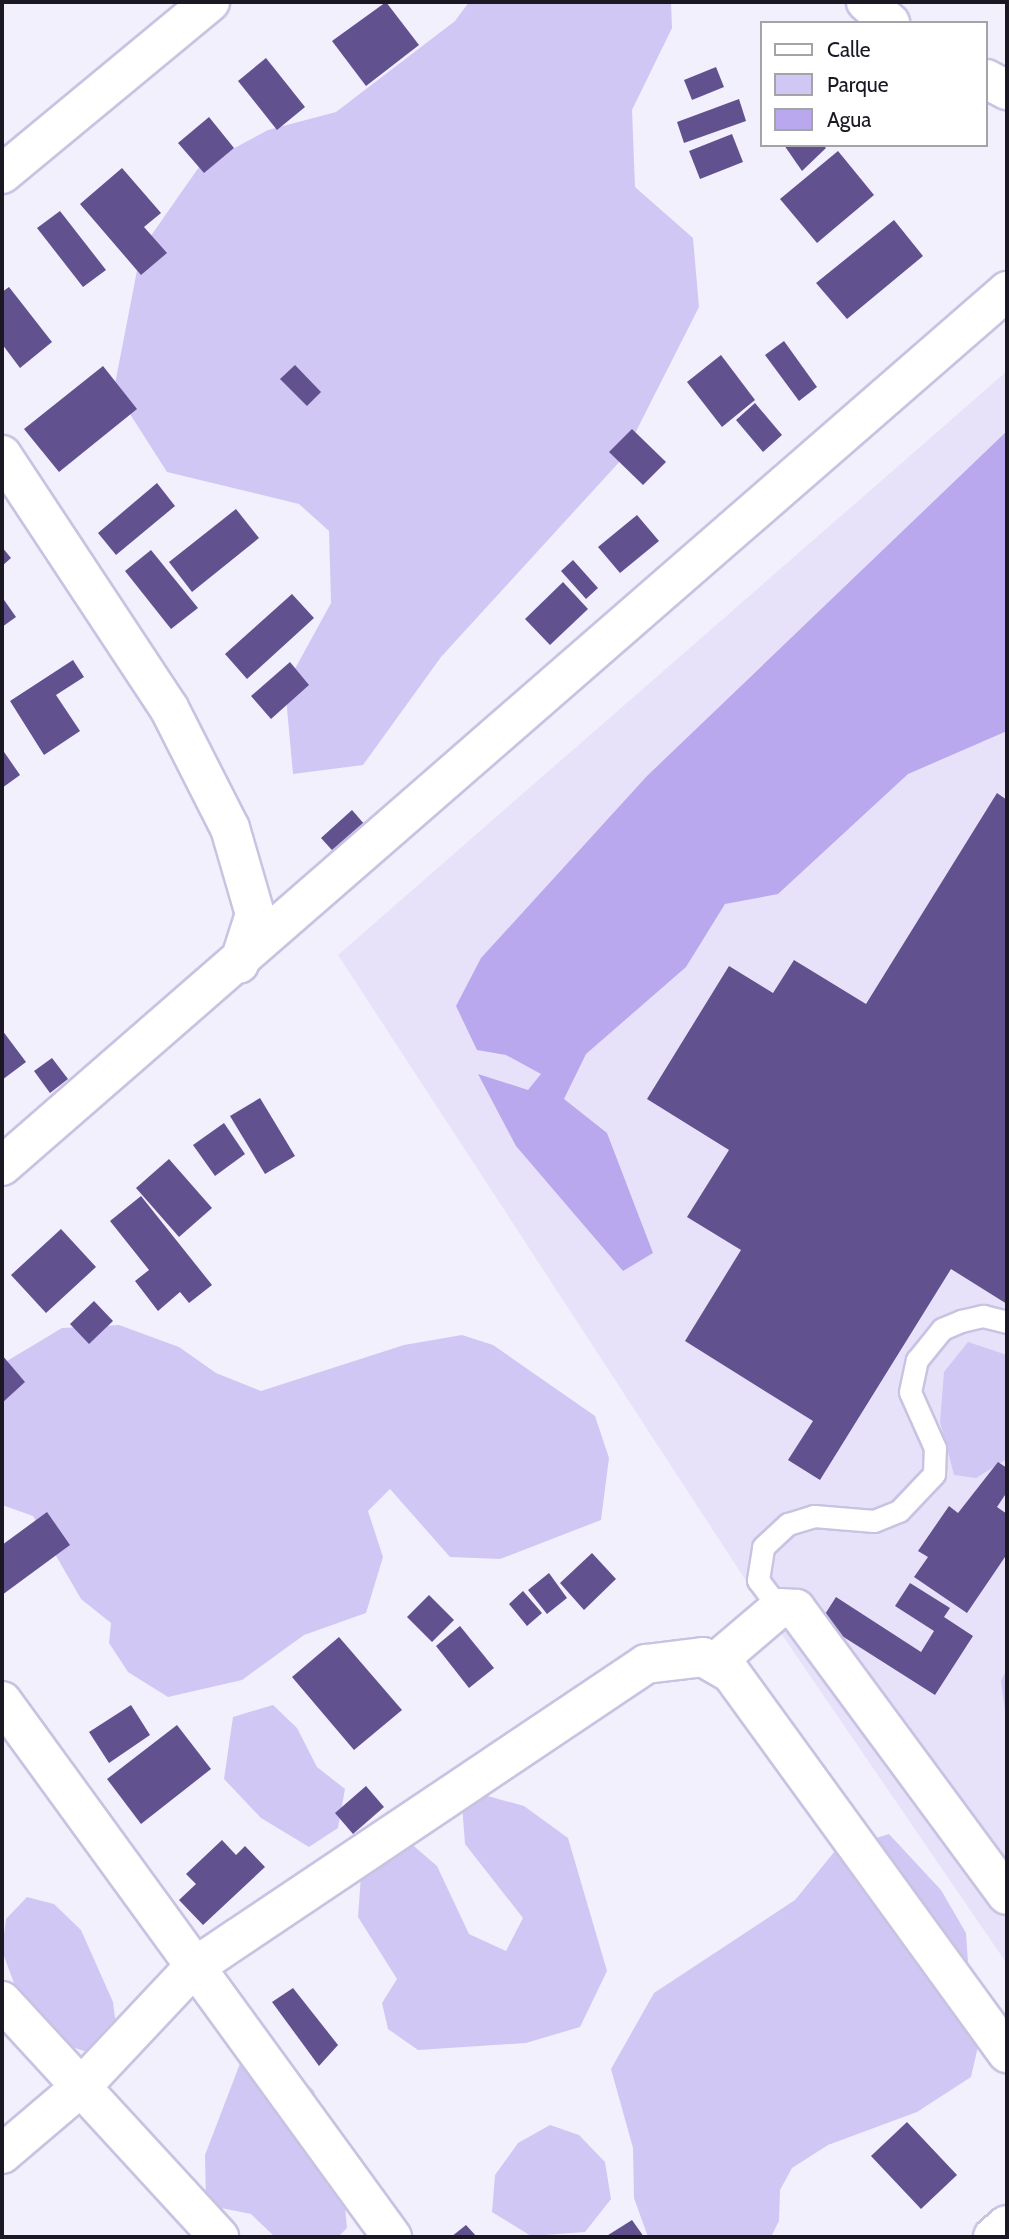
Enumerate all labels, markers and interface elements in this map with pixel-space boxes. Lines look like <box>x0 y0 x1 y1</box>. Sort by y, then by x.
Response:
legend <box>760 21 988 147</box>
text: Calle <box>827 37 871 62</box>
text: Parque <box>827 72 889 97</box>
text: Agua <box>827 107 871 132</box>

